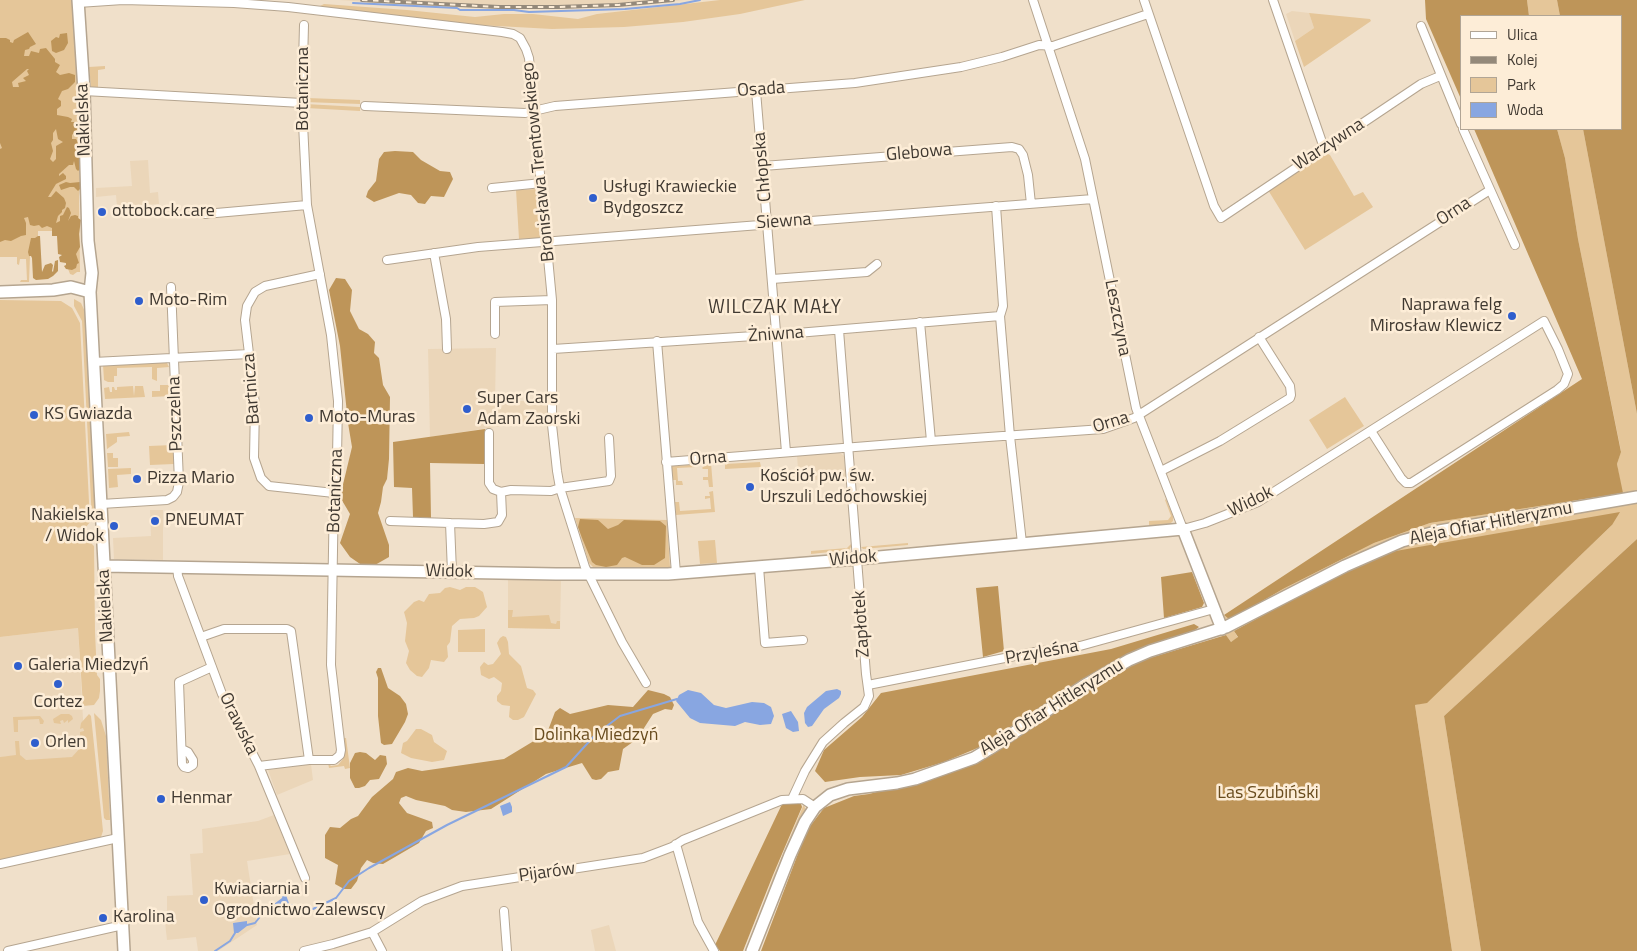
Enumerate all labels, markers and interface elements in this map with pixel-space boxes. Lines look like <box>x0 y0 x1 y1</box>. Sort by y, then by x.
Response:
legend <box>1460 15 1622 130</box>
text: Ulica <box>1507 23 1537 46</box>
street label: Botaniczna <box>293 47 315 131</box>
text: Kolej <box>1507 48 1538 71</box>
street label: Bronisława Trentowskiego <box>518 61 560 263</box>
text: Park <box>1507 73 1536 96</box>
street label: Osada <box>736 78 786 102</box>
street label: Nakielska <box>72 83 96 157</box>
text: Woda <box>1507 98 1543 121</box>
street label: Warzywna <box>1289 114 1369 176</box>
street label: Chłopska <box>749 131 777 203</box>
street label: Glebowa <box>885 139 953 167</box>
place label: Usługi Krawieckie Bydgoszcz <box>603 177 737 220</box>
marker: Usługi Krawieckie Bydgoszcz <box>587 192 599 204</box>
street label: Orna <box>1433 193 1475 231</box>
place label: ottobock.care <box>112 201 215 223</box>
marker: ottobock.care <box>96 206 108 218</box>
street label: Siewna <box>756 209 812 235</box>
street label: Leszczyna <box>1099 278 1135 358</box>
place label: Moto-Rim <box>149 290 227 312</box>
marker: Moto-Rim <box>133 295 145 307</box>
place label: Naprawa felg Mirosław Klewicz <box>1370 295 1502 338</box>
district label: WILCZAK MAŁY <box>706 297 844 319</box>
marker: Naprawa felg Mirosław Klewicz <box>1506 310 1518 322</box>
street label: Żniwna <box>748 322 804 348</box>
street label: Bartnicza <box>239 353 265 425</box>
street label: Pszczelna <box>164 376 188 452</box>
place label: Super Cars Adam Zaorski <box>477 388 580 430</box>
marker: Super Cars Adam Zaorski <box>461 403 473 415</box>
place label: KS Gwiazda <box>44 404 132 426</box>
place label: Moto-Muras <box>319 407 415 429</box>
street label: Orna <box>1090 407 1132 439</box>
marker: KS Gwiazda <box>28 409 40 421</box>
marker: Moto-Muras <box>303 412 315 424</box>
street label: Orna <box>689 447 727 471</box>
street label: Botaniczna <box>324 449 348 533</box>
place label: Kościół pw. św. Urszuli Ledóchowskiej <box>760 466 927 508</box>
place label: Pizza Mario <box>147 468 235 490</box>
marker: Pizza Mario <box>131 473 143 485</box>
marker: Kościół pw. św. Urszuli Ledóchowskiej <box>744 481 756 493</box>
street label: Widok <box>1225 482 1277 522</box>
street label: Aleja Ofiar Hitleryzmu <box>1408 498 1574 550</box>
place label: Nakielska / Widok <box>31 505 104 548</box>
place label: PNEUMAT <box>165 510 244 532</box>
marker: PNEUMAT <box>149 515 161 527</box>
marker: Nakielska / Widok <box>108 520 120 532</box>
street label: Widok <box>828 546 878 572</box>
street label: Widok <box>425 561 473 583</box>
street label: Nakielska <box>93 569 119 643</box>
street label: Zapłotek <box>849 590 875 658</box>
street label: Przyleśna <box>1004 636 1080 670</box>
place label: Galeria Miedzyń <box>28 655 149 677</box>
street label: Aleja Ofiar Hitleryzmu <box>976 655 1128 761</box>
marker: Galeria Miedzyń <box>12 660 24 672</box>
marker: Cortez <box>52 678 64 690</box>
street label: Orawska <box>214 689 262 759</box>
place label: Cortez <box>34 692 82 714</box>
park label: Dolinka Miedzyń <box>534 725 658 747</box>
place label: Orlen <box>45 732 86 754</box>
marker: Orlen <box>29 737 41 749</box>
park label: Las Szubiński <box>1217 783 1319 805</box>
place label: Henmar <box>171 788 232 810</box>
marker: Henmar <box>155 793 167 805</box>
street label: Pijarów <box>517 858 577 888</box>
place label: Kwiaciarnia i Ogrodnictwo Zalewscy <box>214 879 385 922</box>
marker: Kwiaciarnia i Ogrodnictwo Zalewscy <box>198 894 210 906</box>
place label: Karolina <box>113 907 175 929</box>
marker: Karolina <box>97 912 109 924</box>

